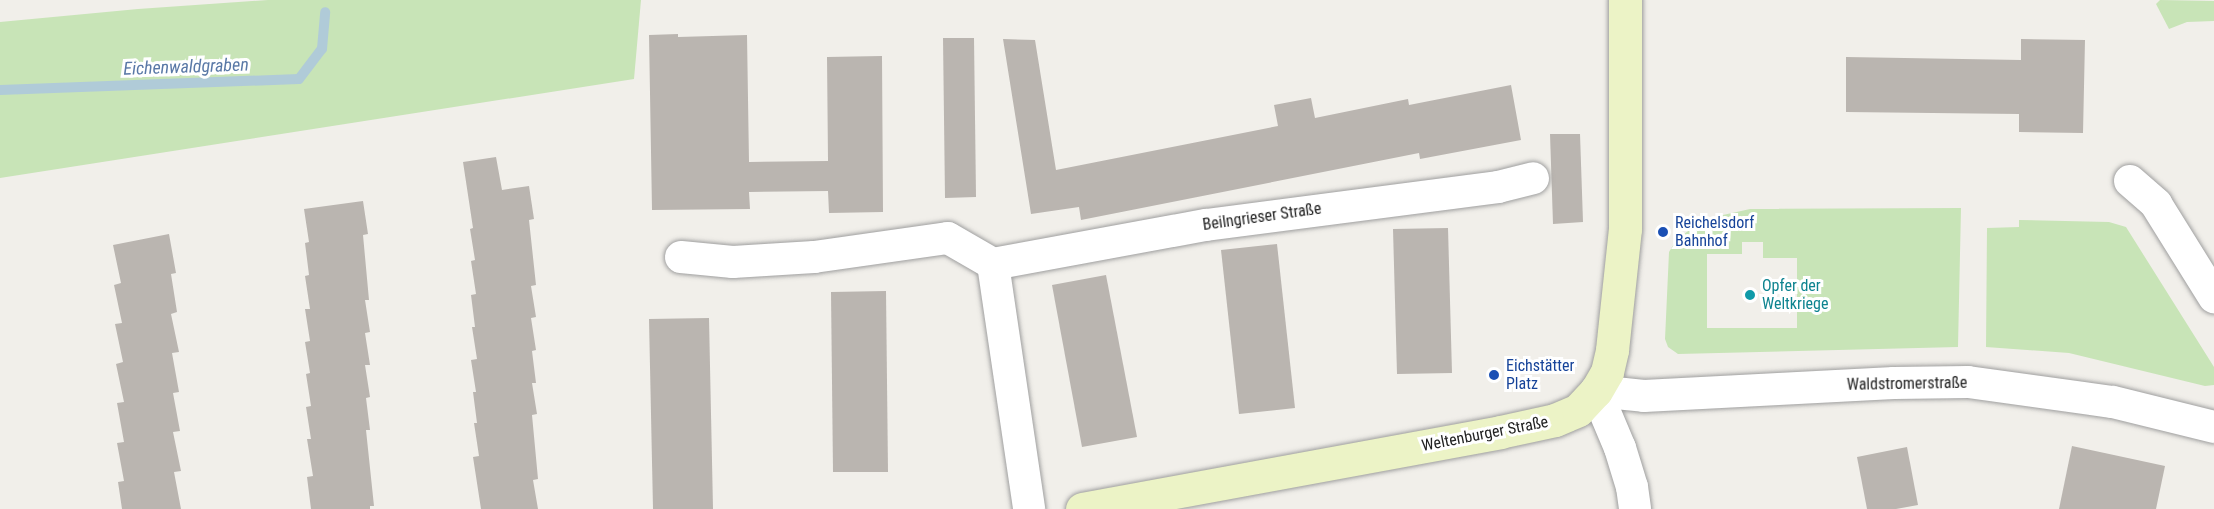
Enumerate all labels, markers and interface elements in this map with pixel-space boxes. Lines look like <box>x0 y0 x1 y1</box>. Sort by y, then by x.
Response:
water label: Eichenwaldgraben <box>123 54 249 80</box>
street label: Beilngrieser Straße <box>1201 199 1323 235</box>
place label: Reichelsdorf Bahnhof <box>1675 213 1754 251</box>
marker: Reichelsdorf Bahnhof <box>1656 225 1670 239</box>
place label: Opfer der Weltkriege <box>1762 276 1828 314</box>
marker: Opfer der Weltkriege <box>1743 288 1757 302</box>
place label: Eichstätter Platz <box>1506 356 1574 394</box>
marker: Eichstätter Platz <box>1487 368 1501 382</box>
street label: Waldstromerstraße <box>1847 373 1967 395</box>
street label: Weltenburger Straße <box>1420 412 1550 456</box>

